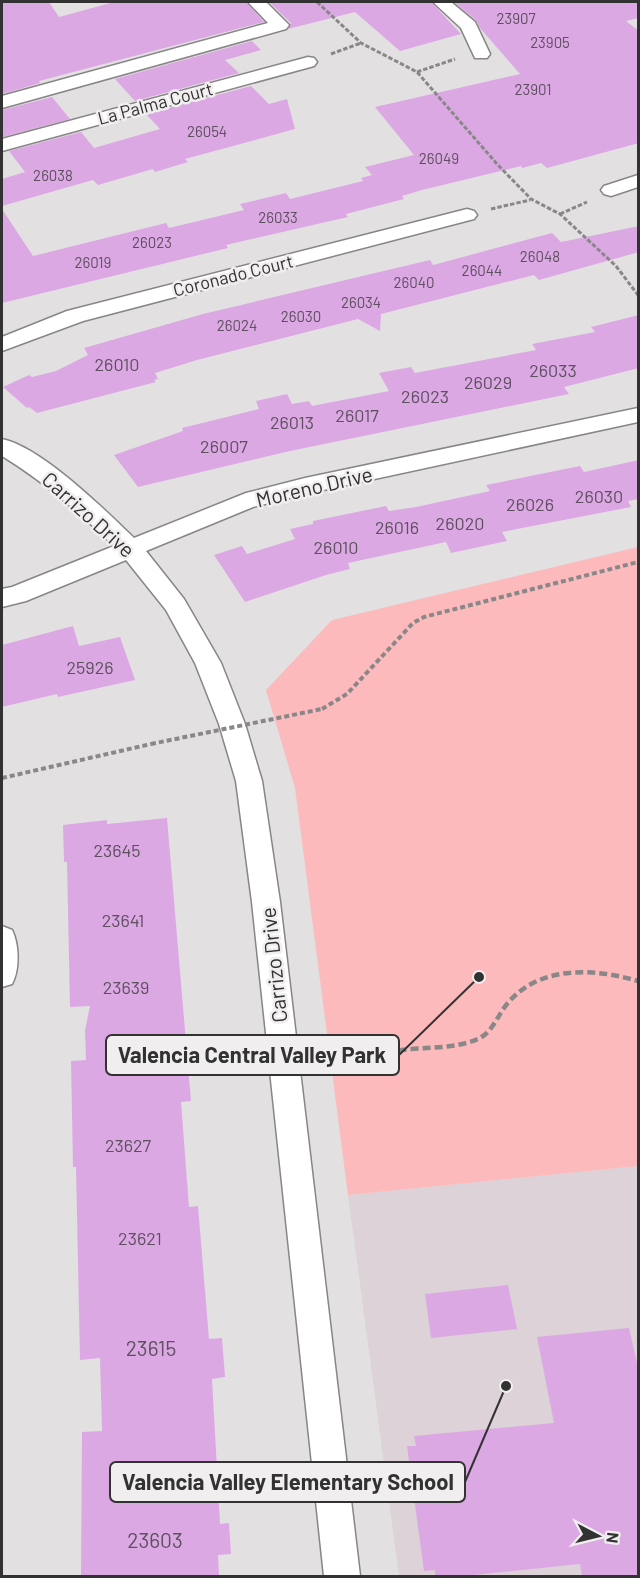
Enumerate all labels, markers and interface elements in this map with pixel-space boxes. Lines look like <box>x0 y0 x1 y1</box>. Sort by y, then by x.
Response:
house number: 23907 <box>496 9 536 27</box>
house number: 23905 <box>530 33 570 51</box>
street label: La Palma Court <box>95 77 215 129</box>
house number: 23901 <box>515 80 551 98</box>
house number: 26054 <box>187 122 227 140</box>
house number: 26049 <box>419 149 459 167</box>
house number: 26038 <box>33 166 73 184</box>
house number: 26033 <box>258 208 298 226</box>
house number: 26023 <box>132 233 172 251</box>
house number: 26048 <box>520 247 560 265</box>
street label: Coronado Court <box>171 249 295 301</box>
house number: 26019 <box>75 253 111 271</box>
house number: 26044 <box>462 261 502 279</box>
house number: 26040 <box>394 273 434 291</box>
house number: 26034 <box>341 293 381 311</box>
house number: 26030 <box>281 307 321 325</box>
house number: 26024 <box>217 316 257 334</box>
house number: 26010 <box>94 353 140 375</box>
house number: 26033 <box>529 359 577 381</box>
house number: 26029 <box>464 371 512 393</box>
house number: 26023 <box>401 385 449 407</box>
house number: 26017 <box>335 404 379 426</box>
house number: 26013 <box>270 411 314 433</box>
house number: 26007 <box>200 435 248 457</box>
street label: Moreno Drive <box>253 460 375 512</box>
street label: Carrizo Drive <box>38 466 140 562</box>
house number: 26030 <box>575 485 623 507</box>
house number: 26026 <box>506 493 554 515</box>
house number: 26020 <box>436 512 484 534</box>
house number: 26016 <box>375 516 419 538</box>
house number: 26010 <box>313 536 359 558</box>
house number: 25926 <box>66 656 114 678</box>
house number: 23645 <box>93 839 141 861</box>
street label: Carrizo Drive <box>255 906 291 1024</box>
house number: 23641 <box>102 909 144 931</box>
house number: 23639 <box>103 976 149 998</box>
callout: Valencia Central Valley Park <box>106 1035 399 1075</box>
text: Valencia Central Valley Park <box>118 1041 387 1067</box>
house number: 23627 <box>105 1134 152 1156</box>
house number: 23621 <box>118 1227 162 1249</box>
house number: 23615 <box>126 1335 176 1360</box>
callout: Valencia Valley Elementary School <box>110 1462 465 1502</box>
text: Valencia Valley Elementary School <box>122 1468 454 1494</box>
north arrow <box>568 1506 628 1566</box>
house number: 23603 <box>127 1527 183 1552</box>
text: N <box>603 1531 623 1544</box>

